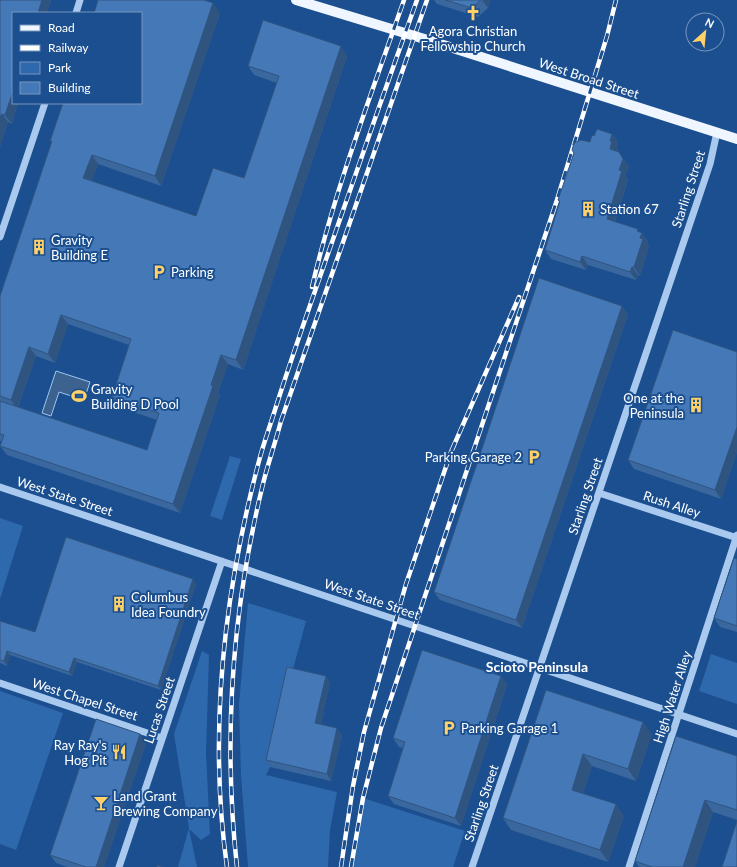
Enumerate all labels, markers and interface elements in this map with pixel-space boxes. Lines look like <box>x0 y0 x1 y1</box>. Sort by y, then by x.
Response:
church icon: Agora Christian Fellowship Church <box>464 4 482 22</box>
legend <box>12 12 142 104</box>
north arrow <box>685 12 725 52</box>
text: N <box>703 15 716 30</box>
text: Road <box>48 20 75 35</box>
place label: Agora Christian Fellowship Church <box>421 23 525 54</box>
text: Railway <box>48 40 89 55</box>
street label: West Broad Street <box>537 54 642 102</box>
text: Park <box>48 60 72 75</box>
text: Building <box>48 80 91 95</box>
street label: Starling Street <box>668 148 708 230</box>
building icon: Station 67 <box>579 200 597 218</box>
place label: Station 67 <box>600 201 659 217</box>
place label: Gravity Building E <box>51 232 108 263</box>
building icon: Gravity Building E <box>30 238 48 256</box>
parking icon: Parking <box>150 263 168 281</box>
place label: Parking <box>171 264 214 280</box>
place label: Gravity Building D Pool <box>91 381 179 412</box>
sports icon: Gravity Building D Pool <box>70 387 88 405</box>
place label: One at the Peninsula <box>623 390 684 421</box>
building icon: One at the Peninsula <box>687 396 705 414</box>
parking icon: Parking Garage 2 <box>525 448 543 466</box>
place label: Parking Garage 2 <box>425 449 522 465</box>
street label: Starling Street <box>564 455 606 537</box>
street label: West State Street <box>15 473 115 519</box>
street label: Rush Alley <box>641 487 703 521</box>
street label: West State Street <box>322 575 422 623</box>
place label: Columbus Idea Foundry <box>131 589 206 620</box>
building icon: Columbus Idea Foundry <box>110 595 128 613</box>
street label: High Water Alley <box>650 648 695 745</box>
district label: Scioto Peninsula <box>486 658 588 675</box>
street label: West Chapel Street <box>30 674 140 724</box>
street label: Lucas Street <box>140 674 178 745</box>
parking icon: Parking Garage 1 <box>440 719 458 737</box>
place label: Parking Garage 1 <box>461 720 558 736</box>
place label: Ray Ray's Hog Pit <box>54 737 107 768</box>
restaurant icon: Ray Ray's Hog Pit <box>110 743 128 761</box>
street label: Starling Street <box>460 762 502 844</box>
place label: Land Grant Brewing Company <box>113 788 218 819</box>
bar icon: Land Grant Brewing Company <box>92 794 110 812</box>

